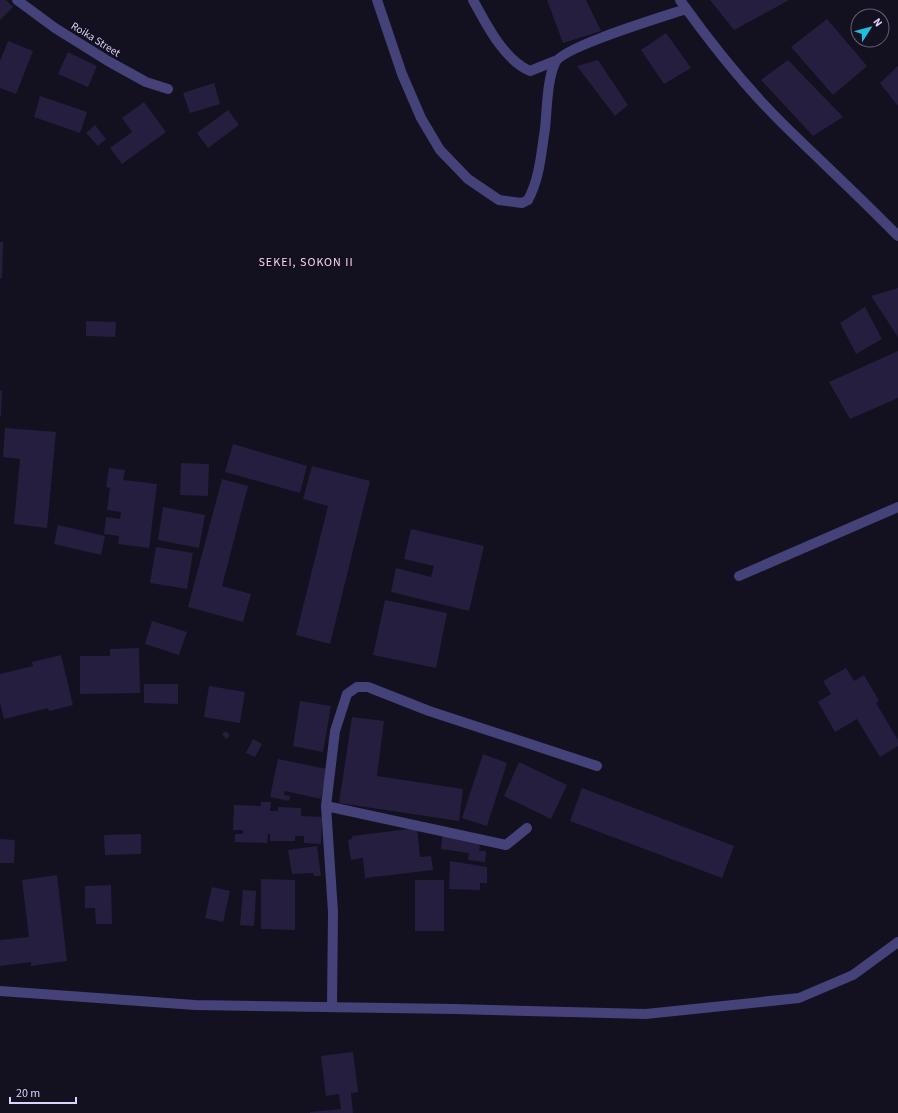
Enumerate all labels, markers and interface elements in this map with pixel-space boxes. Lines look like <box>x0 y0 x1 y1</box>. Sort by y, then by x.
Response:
north arrow <box>850 8 890 48</box>
text: N <box>869 15 886 30</box>
street label: Roika Street <box>68 18 123 61</box>
district label: SEKEI, SOKON II <box>258 254 354 271</box>
scale bar <box>10 1079 76 1105</box>
text: 20 m <box>16 1085 40 1102</box>

